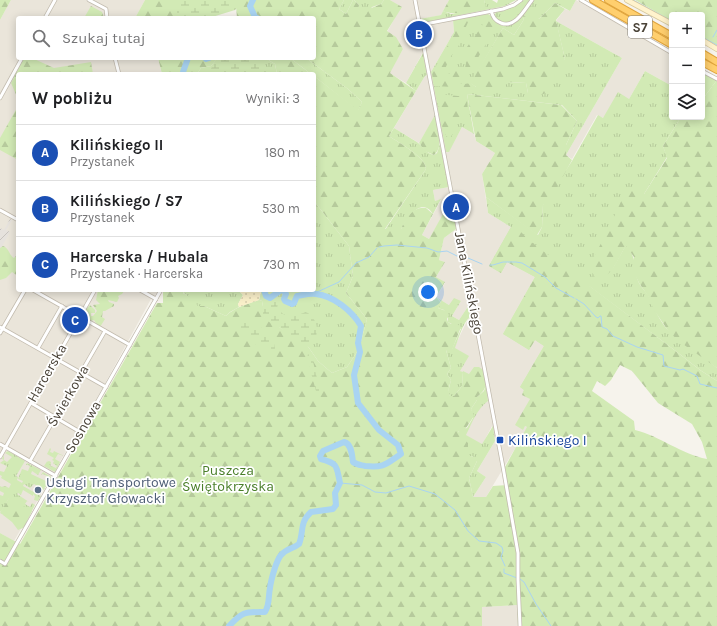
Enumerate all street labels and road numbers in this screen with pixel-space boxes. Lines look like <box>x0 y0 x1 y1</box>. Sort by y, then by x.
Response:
road number: S7 <box>628 16 652 38</box>
street label: Jana Kilińskiego <box>451 230 487 336</box>
street label: Harcerska <box>23 341 71 405</box>
street label: Świerkowa <box>44 362 92 430</box>
street label: Sosnowa <box>61 398 105 456</box>

